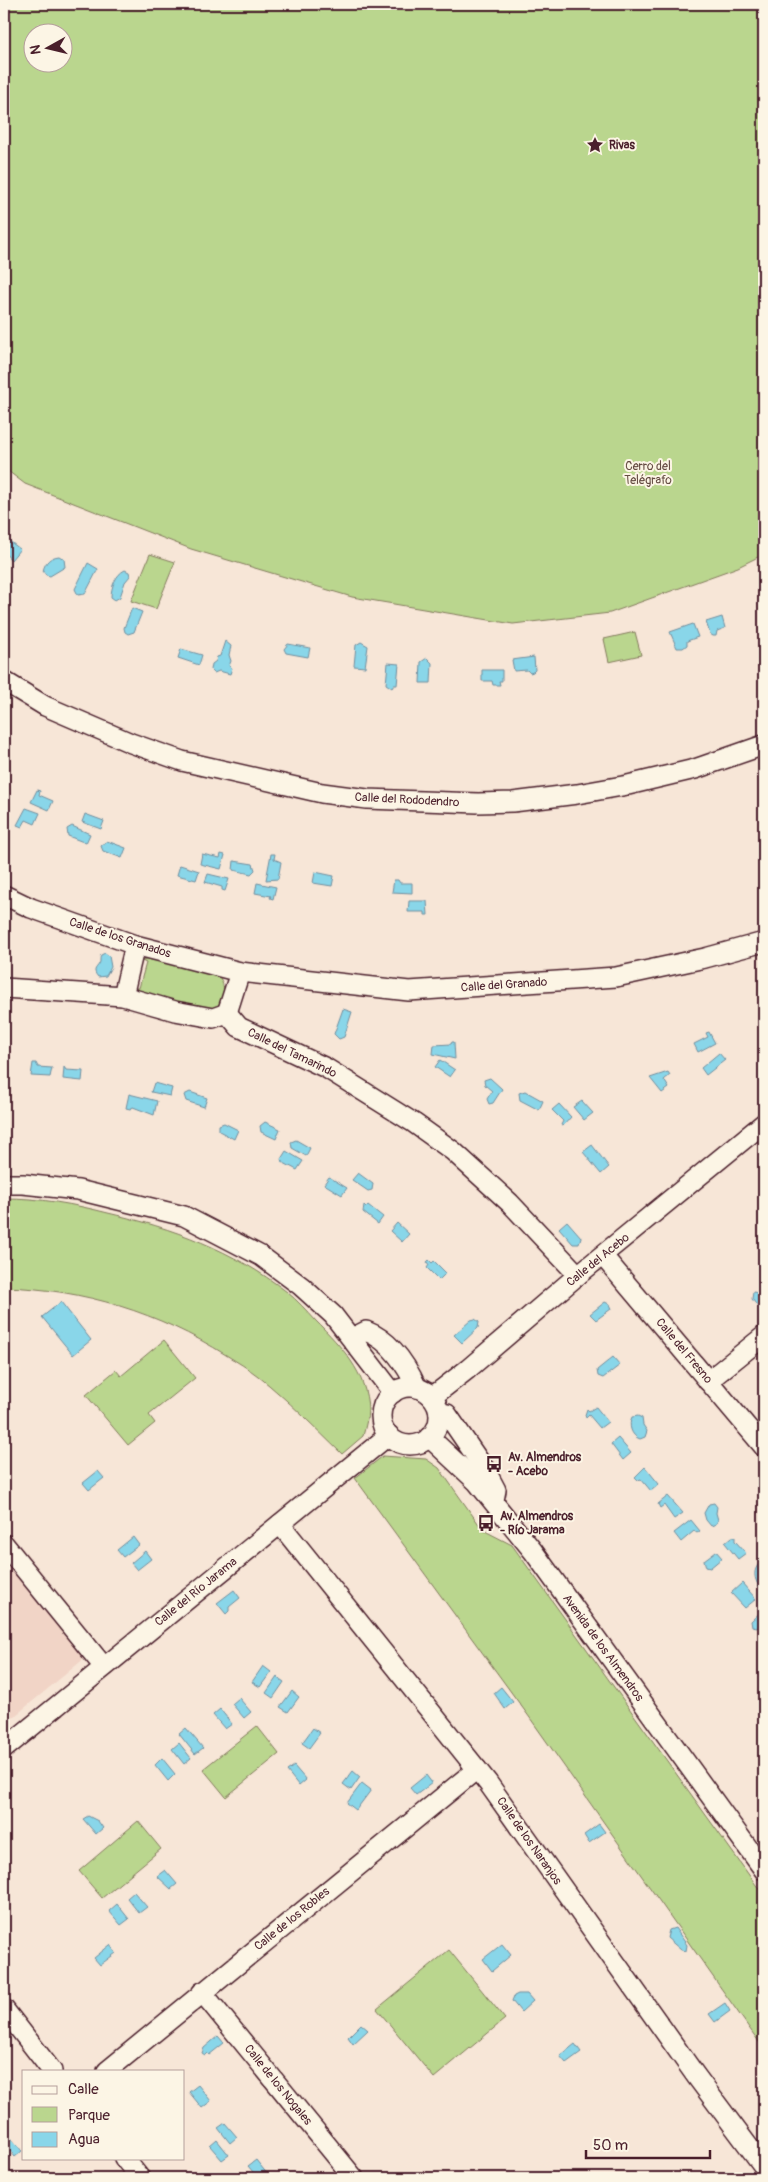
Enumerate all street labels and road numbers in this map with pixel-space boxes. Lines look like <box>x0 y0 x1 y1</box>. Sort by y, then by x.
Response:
street label: Calle del Rododendro <box>354 790 460 810</box>
street label: Calle de los Granados <box>67 914 173 962</box>
street label: Calle del Granado <box>460 974 548 995</box>
street label: Calle del Tamarindo <box>245 1025 340 1081</box>
street label: Calle del Acebo <box>563 1230 633 1290</box>
street label: Calle del Fresno <box>652 1315 716 1387</box>
street label: Calle del Río Jarama <box>152 1554 240 1630</box>
street label: Avenida de los Almendros <box>559 1592 647 1705</box>
street label: Calle de los Naranjos <box>493 1794 565 1888</box>
street label: Calle de los Robles <box>251 1884 333 1954</box>
street label: Calle de los Nogales <box>241 2042 315 2129</box>

